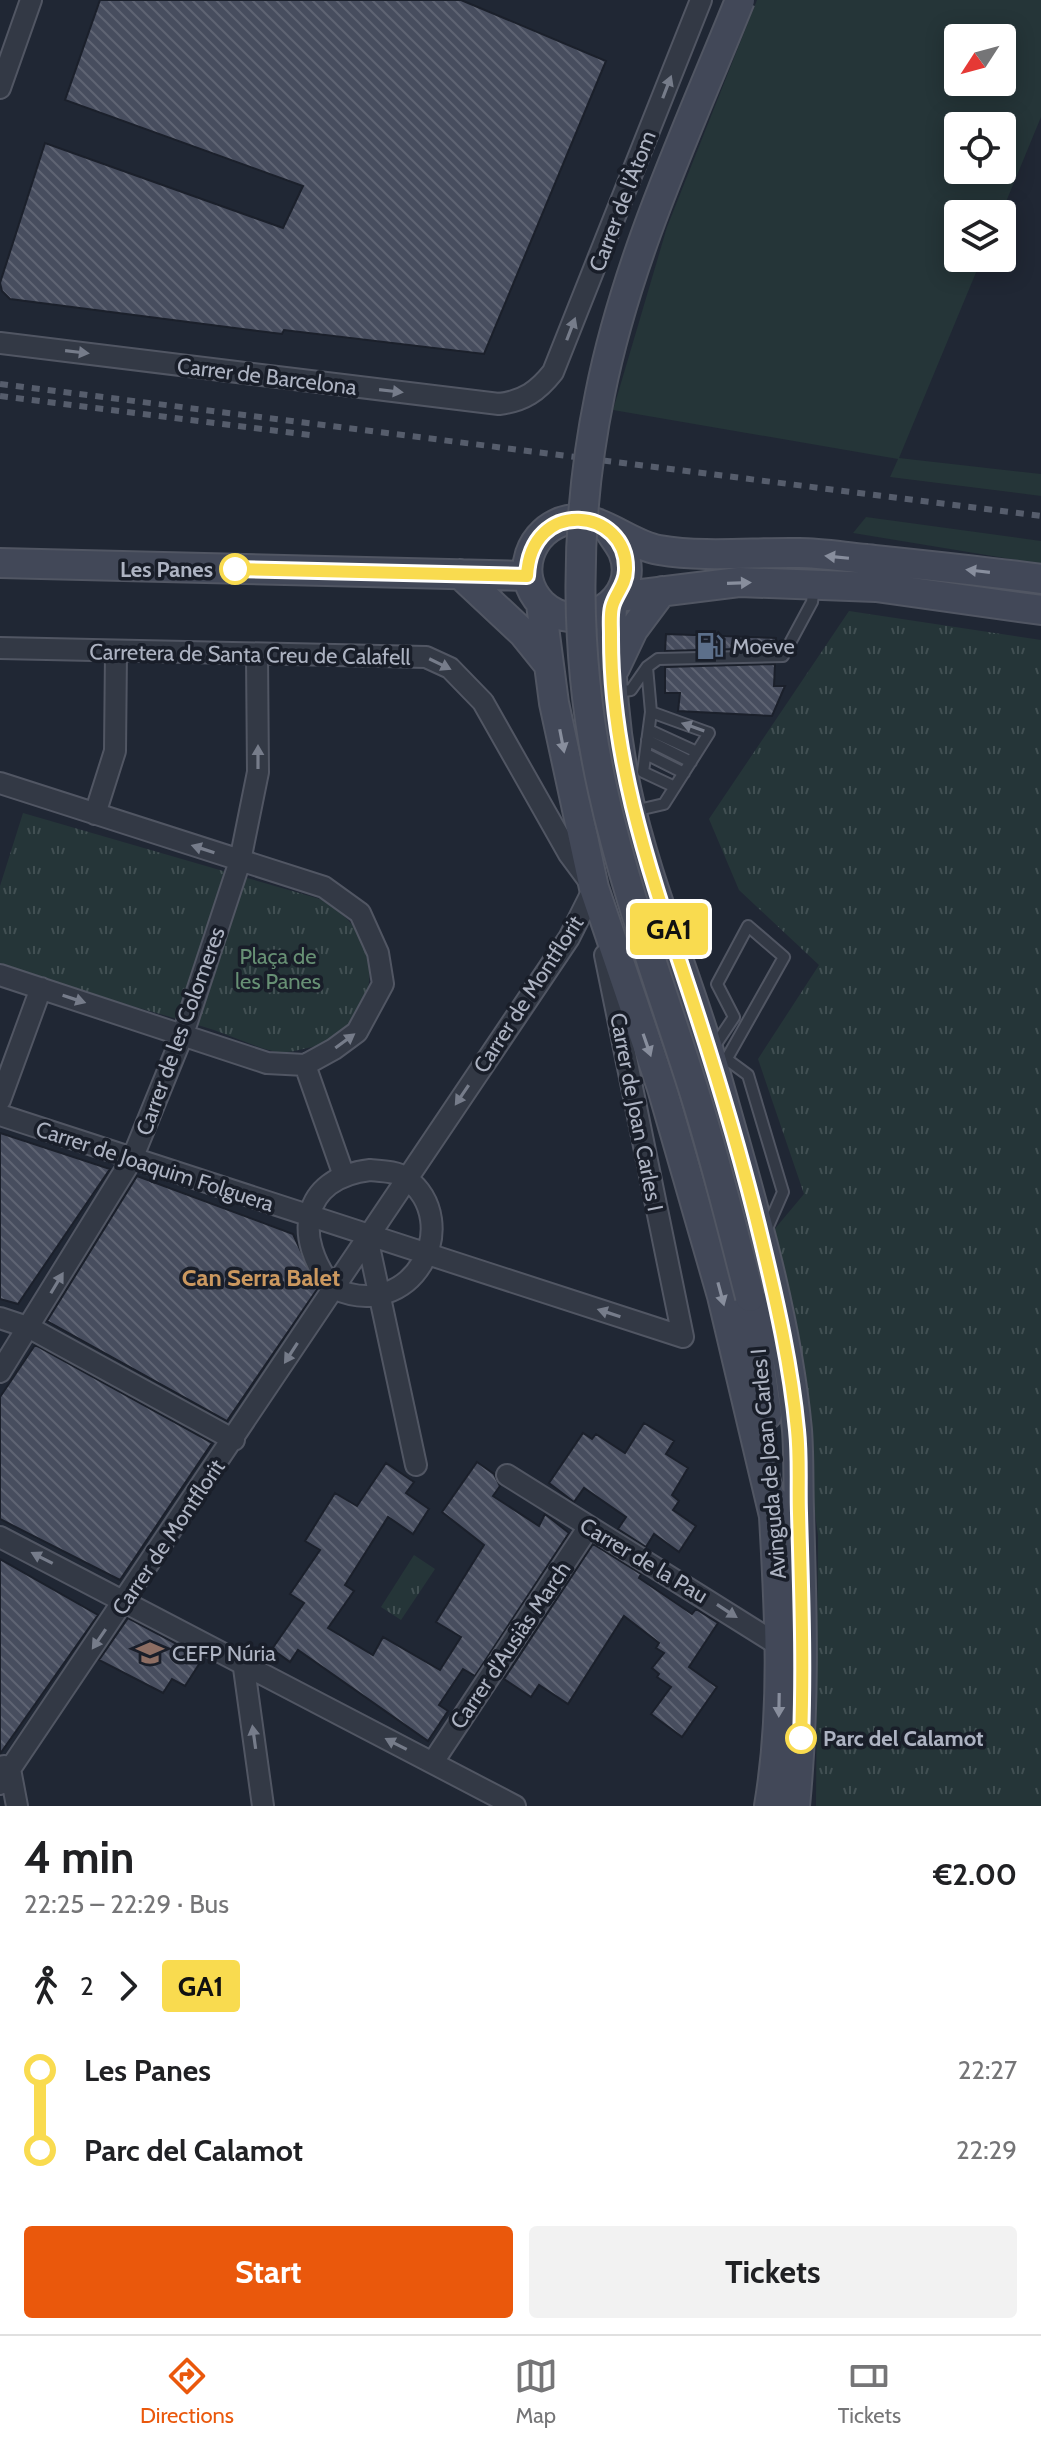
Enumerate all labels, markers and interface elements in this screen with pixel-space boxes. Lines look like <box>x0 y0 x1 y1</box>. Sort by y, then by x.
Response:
north arrow <box>944 24 1016 96</box>
map controls <box>944 24 1016 272</box>
one-way arrow <box>661 75 674 99</box>
button: locate <box>944 112 1016 184</box>
street label: Carrer de l'Àtom <box>583 127 662 275</box>
button: layers <box>944 200 1016 272</box>
one-way arrow <box>565 317 578 341</box>
one-way arrow <box>65 346 90 359</box>
street label: Carrer de Barcelona <box>176 352 359 401</box>
one-way arrow <box>379 385 404 398</box>
one-way arrow <box>824 550 849 563</box>
marker: Les Panes <box>220 554 250 584</box>
place label: Les Panes <box>120 556 213 583</box>
one-way arrow <box>965 565 990 578</box>
one-way arrow <box>727 577 752 589</box>
fuel station icon: Moeve <box>695 631 725 661</box>
place label: Moeve <box>732 633 795 660</box>
street label: Carretera de Santa Creu de Calafell <box>89 638 412 671</box>
one-way arrow <box>429 657 452 671</box>
one-way arrow <box>681 721 705 733</box>
one-way arrow <box>556 729 568 754</box>
one-way arrow <box>252 744 264 769</box>
one-way arrow <box>191 843 215 855</box>
line badge: GA1 <box>623 903 715 955</box>
street label: Carrer de Montflorit <box>468 910 590 1078</box>
text: GA1 <box>646 912 692 946</box>
street label: Carrer de les Colomeres <box>130 923 231 1139</box>
park label: Plaça de les Panes <box>235 943 321 995</box>
one-way arrow <box>62 993 86 1005</box>
street label: Carrer de Joan Carles I <box>604 1011 669 1214</box>
one-way arrow <box>642 1033 654 1057</box>
one-way arrow <box>334 1034 355 1049</box>
one-way arrow <box>455 1084 470 1106</box>
street label: Carrer de Joaquim Folguera <box>32 1115 278 1218</box>
district label: Can Serra Balet <box>182 1263 340 1292</box>
one-way arrow <box>50 1272 64 1294</box>
one-way arrow <box>716 1282 728 1307</box>
one-way arrow <box>596 1307 620 1319</box>
one-way arrow <box>284 1342 298 1364</box>
street label: Avinguda de Joan Carles I <box>745 1347 792 1580</box>
street label: Carrer de Montflorit <box>106 1454 231 1620</box>
street label: Carrer de la Pau <box>575 1512 713 1609</box>
one-way arrow <box>30 1552 53 1565</box>
street label: Carrer d'Ausiàs March <box>444 1556 576 1734</box>
one-way arrow <box>716 1604 738 1618</box>
one-way arrow <box>92 1628 107 1649</box>
school or university icon: CEFP Núria <box>135 1638 165 1668</box>
place label: CEFP Núria <box>172 1640 276 1667</box>
one-way arrow <box>772 1693 785 1718</box>
marker: Parc del Calamot <box>786 1723 816 1753</box>
one-way arrow <box>247 1724 260 1749</box>
place label: Parc del Calamot <box>823 1725 984 1752</box>
one-way arrow <box>384 1737 407 1751</box>
text: 4 min <box>24 1831 134 1884</box>
text: €2.00 <box>933 1856 1017 1893</box>
text: 22:25 – 22:29 · Bus <box>24 1888 229 1920</box>
icon: walk <box>24 1964 68 2008</box>
icon: forward <box>106 1964 150 2008</box>
text: GA1 <box>178 1969 224 2003</box>
text: 2 <box>80 1970 94 2002</box>
text: Les Panes <box>84 2052 211 2089</box>
text: 22:27 <box>958 2054 1017 2086</box>
text: Parc del Calamot <box>84 2132 303 2169</box>
text: 22:29 <box>956 2134 1017 2166</box>
button: Start <box>24 2226 513 2318</box>
button: Tickets <box>529 2226 1017 2318</box>
tab: Directions <box>140 2354 234 2429</box>
tab: Map <box>514 2354 558 2429</box>
tab: Tickets <box>838 2354 901 2429</box>

